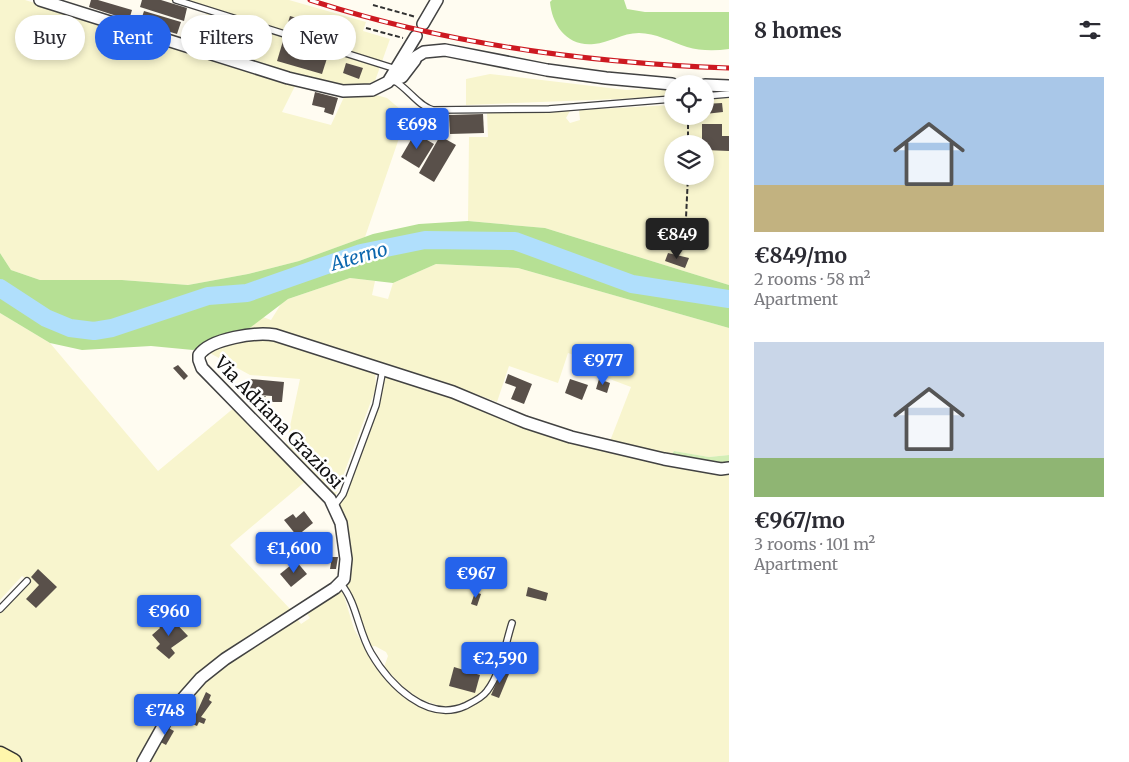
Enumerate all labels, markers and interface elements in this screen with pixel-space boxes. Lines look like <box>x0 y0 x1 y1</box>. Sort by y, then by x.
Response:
chip: Buy <box>15 15 85 60</box>
chip: Rent <box>95 15 171 60</box>
chip: Filters <box>181 15 272 60</box>
chip: New <box>282 15 356 60</box>
icon: filters <box>1076 16 1104 44</box>
text: 8 homes <box>754 17 842 44</box>
map controls <box>664 75 714 185</box>
button: locate <box>664 75 714 125</box>
pin: €698 <box>387 108 447 150</box>
icon: home <box>884 109 974 199</box>
text: €698 <box>397 114 437 134</box>
button: layers <box>664 135 714 185</box>
pin: €849 <box>647 218 707 260</box>
text: €849 <box>657 224 697 244</box>
water label: Aterno <box>326 236 390 276</box>
text: €849/mo <box>754 242 847 269</box>
text: 2 rooms · 58 m² <box>754 269 871 289</box>
text: Apartment <box>754 289 838 309</box>
pin: €977 <box>573 344 633 386</box>
street label: Via Adriana Graziosi <box>209 350 348 493</box>
text: €977 <box>583 350 623 370</box>
icon: home <box>884 374 974 464</box>
text: €967/mo <box>754 507 845 534</box>
pin: €1,600 <box>253 532 335 574</box>
text: 3 rooms · 101 m² <box>754 534 875 554</box>
text: €1,600 <box>267 538 321 558</box>
text: Apartment <box>754 554 838 574</box>
pin: €967 <box>446 556 506 599</box>
text: €967 <box>456 563 496 583</box>
pin: €960 <box>139 594 199 637</box>
text: €960 <box>148 601 190 621</box>
pin: €2,590 <box>459 642 541 684</box>
text: €2,590 <box>472 648 528 668</box>
pin: €748 <box>135 694 195 736</box>
text: €748 <box>145 700 185 720</box>

